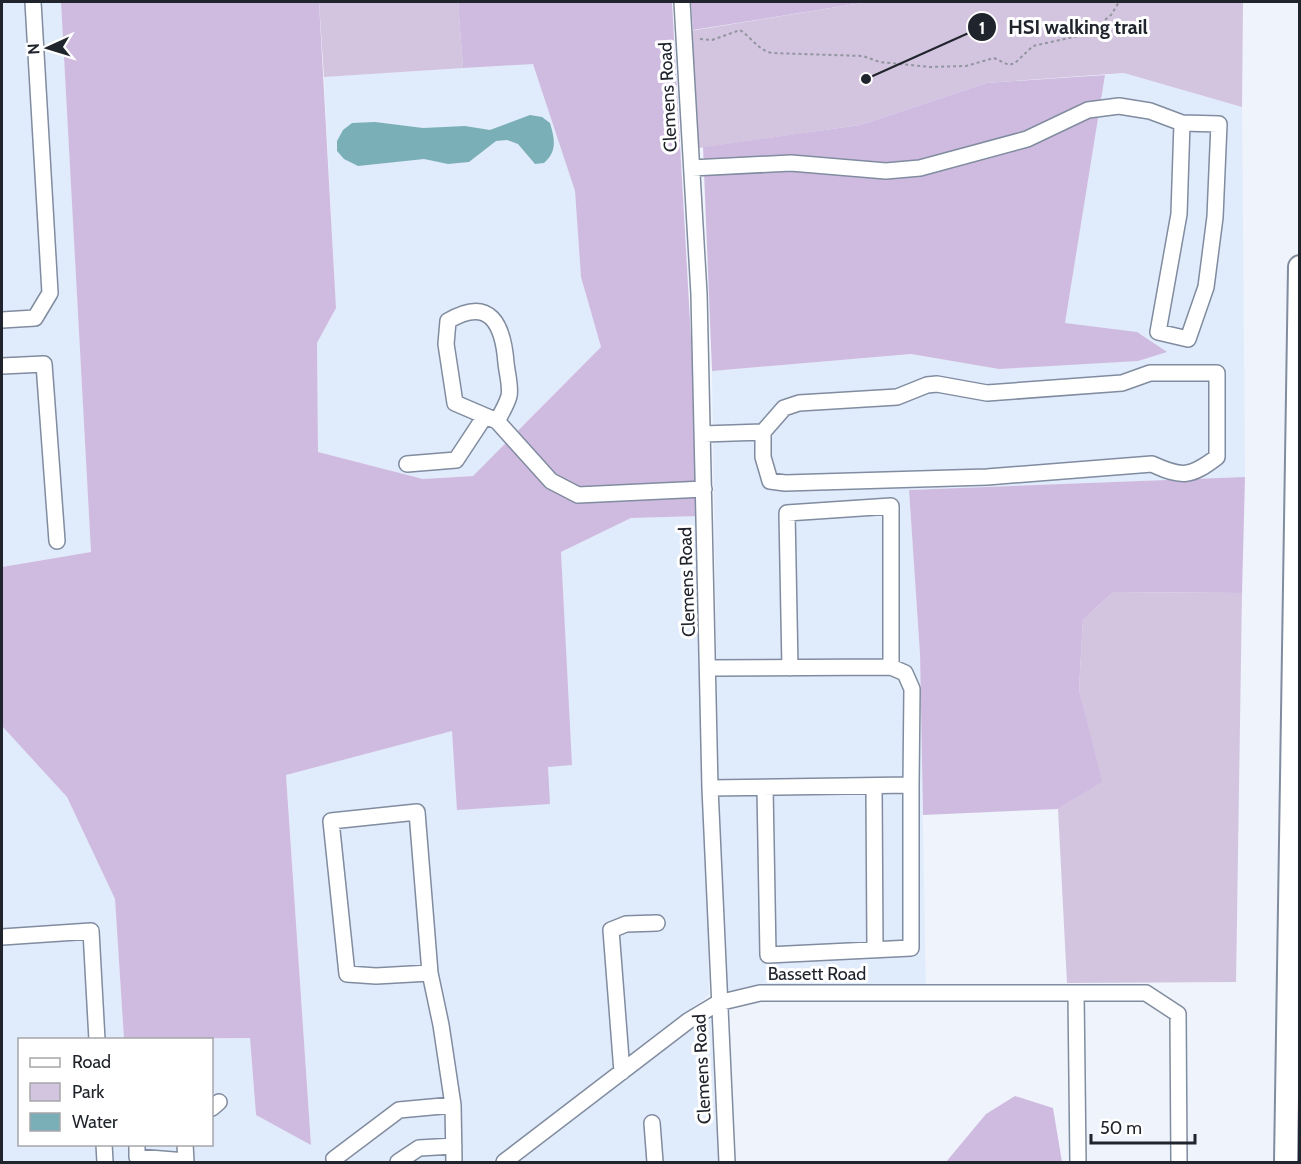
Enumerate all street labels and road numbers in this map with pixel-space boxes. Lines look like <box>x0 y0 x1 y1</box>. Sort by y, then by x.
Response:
street label: Clemens Road <box>654 41 682 153</box>
street label: Clemens Road <box>674 527 700 637</box>
street label: Bassett Road <box>768 963 866 985</box>
street label: Clemens Road <box>688 1013 716 1125</box>

